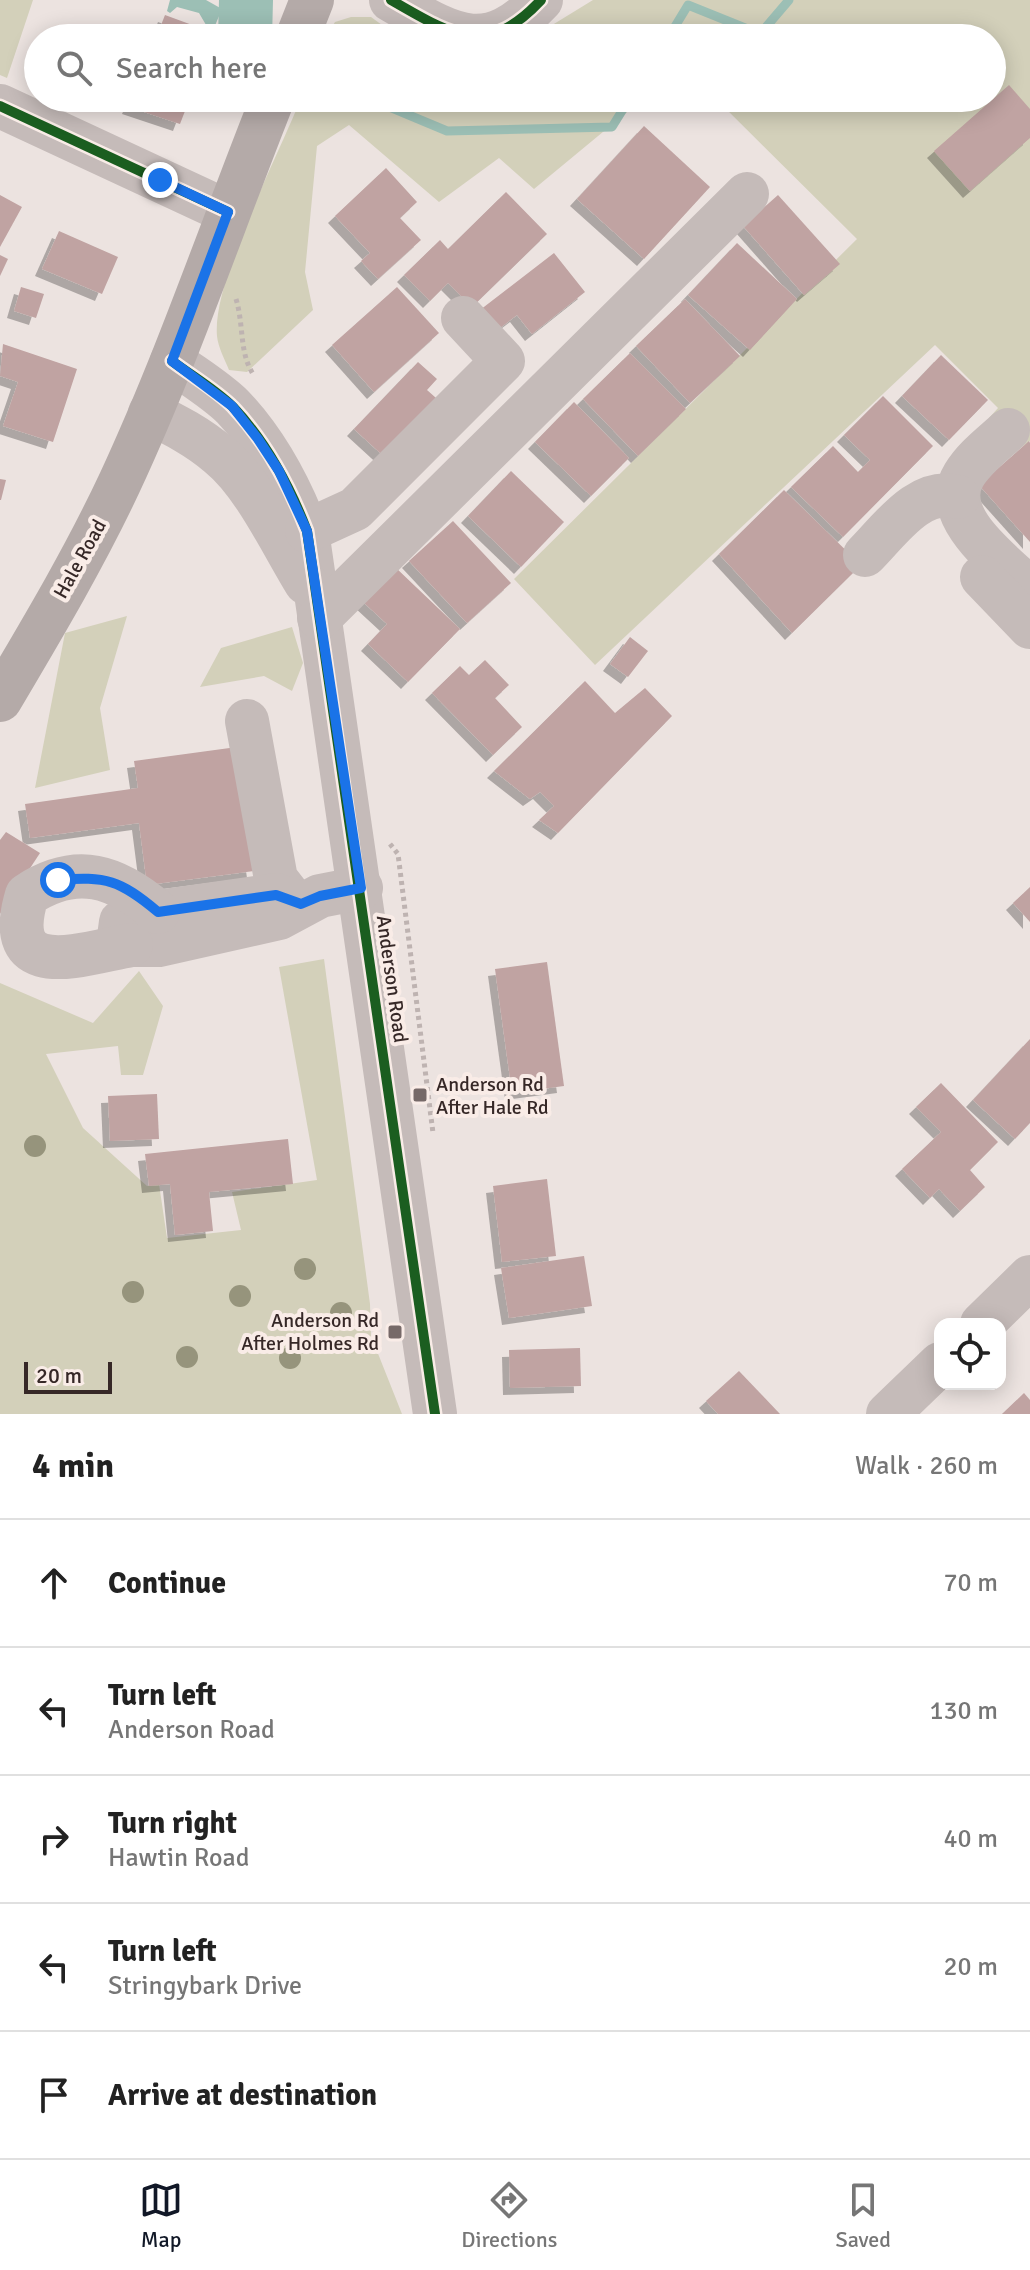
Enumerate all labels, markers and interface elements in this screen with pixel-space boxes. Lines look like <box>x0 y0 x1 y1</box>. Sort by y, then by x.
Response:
search box <box>24 24 1006 112</box>
icon: search <box>52 46 96 90</box>
text: Search here <box>116 50 267 87</box>
route end <box>142 162 178 198</box>
street label: Hale Road <box>48 515 112 603</box>
route start <box>40 862 76 898</box>
street label: Anderson Road <box>371 914 413 1044</box>
place label: Anderson Rd After Hale Rd <box>436 1072 549 1120</box>
marker: Anderson Rd After Hale Rd <box>411 1086 429 1104</box>
place label: Anderson Rd After Holmes Rd <box>241 1308 379 1356</box>
map controls <box>934 1318 1006 1390</box>
button: locate <box>934 1318 1006 1390</box>
marker: Anderson Rd After Holmes Rd <box>386 1323 404 1341</box>
scale bar <box>24 1358 112 1394</box>
text: 20 m <box>36 1362 82 1389</box>
text: 4 min <box>32 1445 114 1487</box>
text: Walk · 260 m <box>855 1450 998 1482</box>
icon: ahead <box>32 1561 76 1605</box>
text: Continue <box>108 1565 226 1602</box>
text: 70 m <box>943 1567 998 1599</box>
text: Turn left <box>108 1677 217 1714</box>
icon: left <box>32 1689 76 1733</box>
text: 130 m <box>929 1695 998 1727</box>
text: Anderson Road <box>108 1714 275 1746</box>
text: Turn right <box>108 1805 237 1842</box>
icon: right <box>32 1817 76 1861</box>
text: 40 m <box>943 1823 998 1855</box>
text: Hawtin Road <box>108 1842 249 1874</box>
text: Turn left <box>108 1933 217 1970</box>
icon: left <box>32 1945 76 1989</box>
text: 20 m <box>943 1951 998 1983</box>
text: Stringybark Drive <box>108 1970 302 2002</box>
icon: arrive <box>32 2073 76 2117</box>
text: Arrive at destination <box>108 2077 377 2114</box>
tab: Map <box>139 2178 183 2253</box>
tab: Directions <box>461 2178 557 2253</box>
tab: Saved <box>836 2178 891 2253</box>

